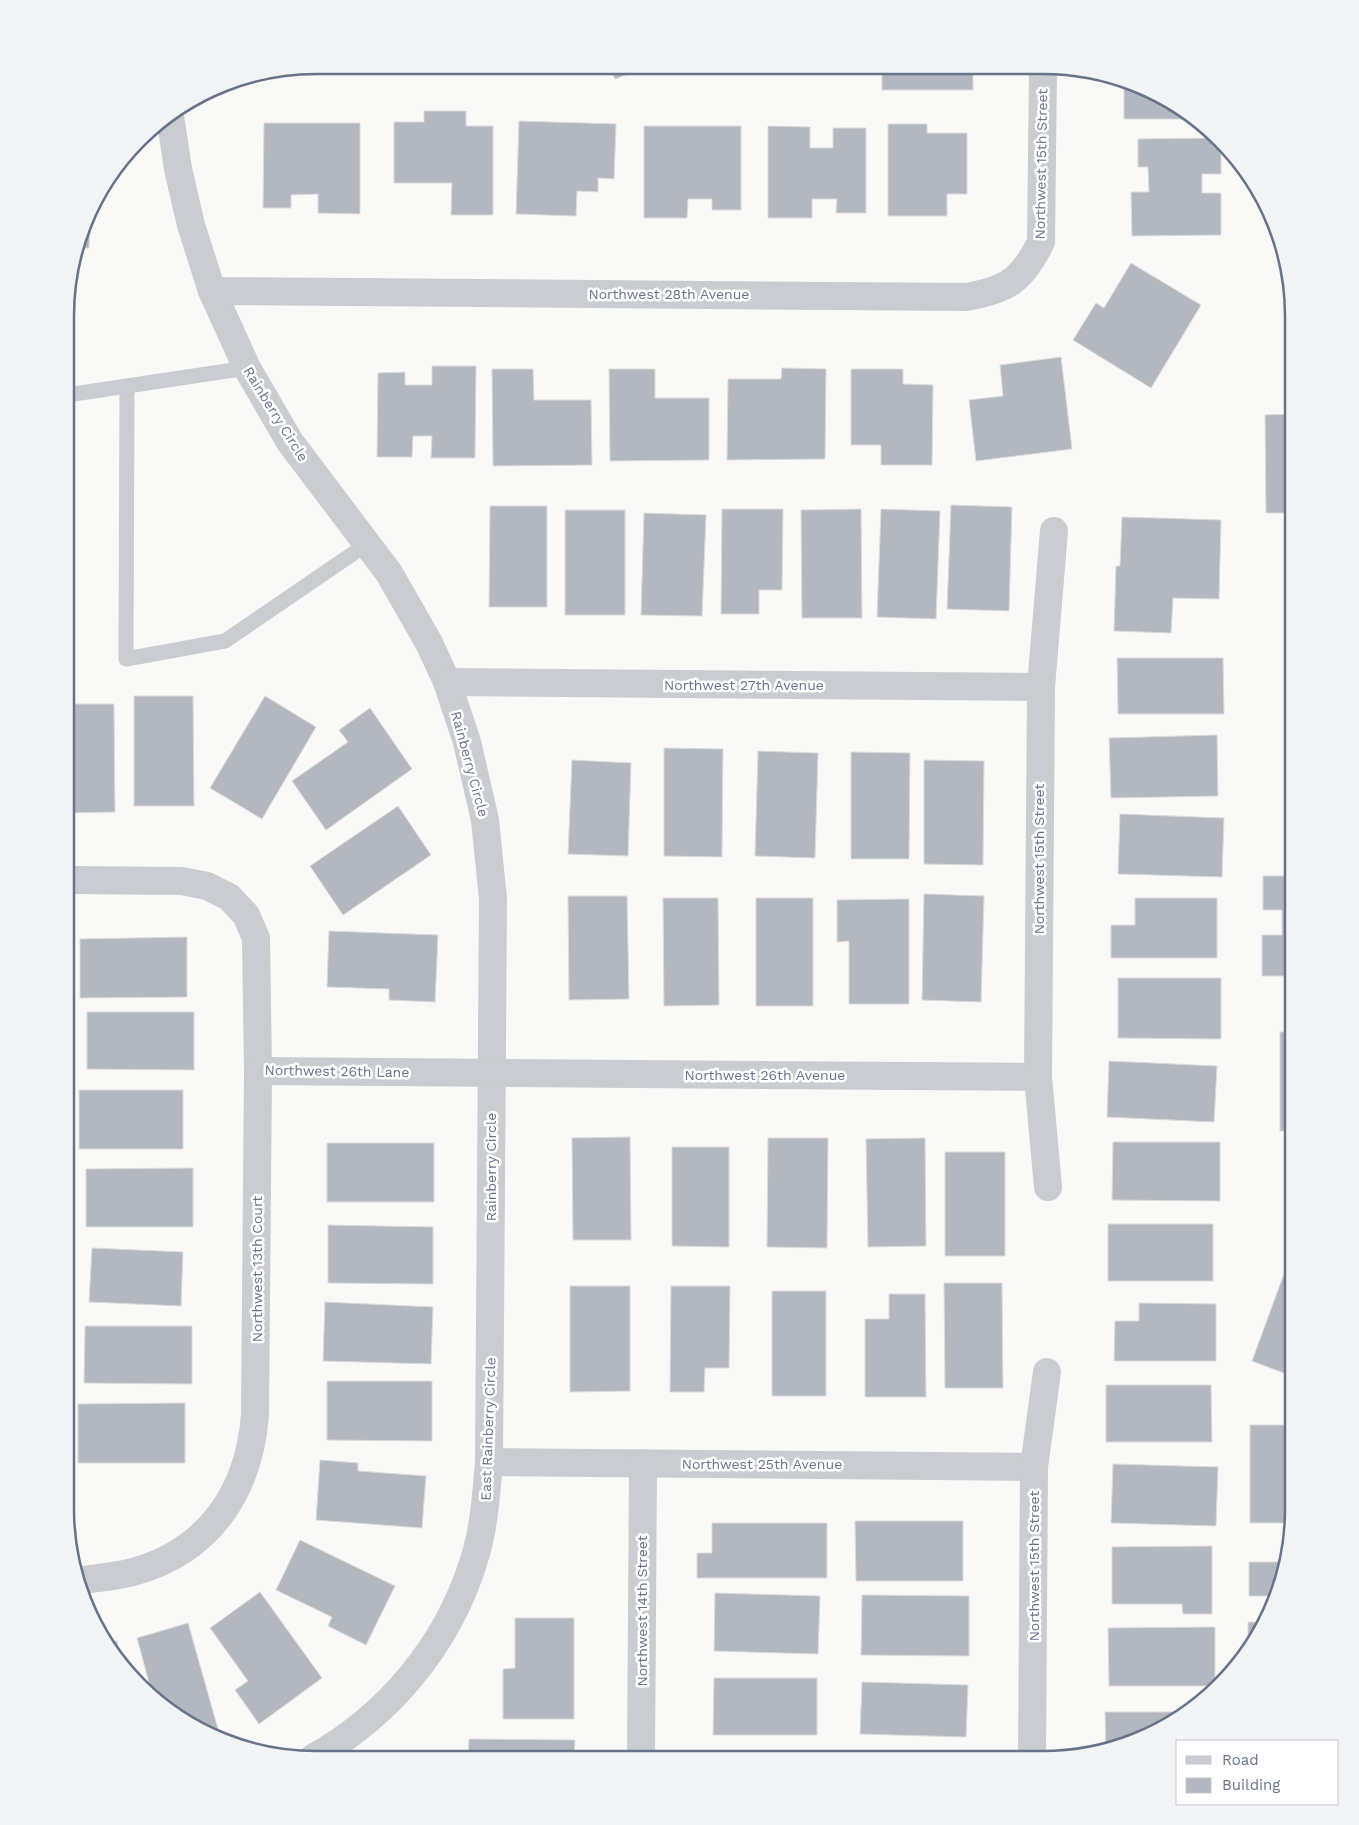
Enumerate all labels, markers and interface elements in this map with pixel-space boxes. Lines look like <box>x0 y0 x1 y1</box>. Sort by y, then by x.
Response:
street label: Northwest 15th Street <box>1032 88 1050 239</box>
street label: Northwest 28th Avenue <box>589 286 749 302</box>
street label: Rainberry Circle <box>240 364 312 464</box>
street label: Northwest 27th Avenue <box>664 677 824 693</box>
street label: Rainberry Circle <box>448 709 492 819</box>
street label: Northwest 15th Street <box>1031 784 1047 934</box>
street label: Northwest 26th Lane <box>264 1062 410 1080</box>
street label: Northwest 26th Avenue <box>685 1067 845 1083</box>
street label: Rainberry Circle <box>483 1113 499 1221</box>
street label: Northwest 13th Court <box>249 1196 265 1342</box>
street label: East Rainberry Circle <box>478 1357 498 1501</box>
street label: Northwest 25th Avenue <box>682 1456 842 1472</box>
street label: Northwest 15th Street <box>1026 1491 1042 1641</box>
street label: Northwest 14th Street <box>634 1535 650 1687</box>
legend <box>1176 1740 1339 1805</box>
text: Road <box>1222 1751 1259 1769</box>
text: Building <box>1222 1776 1280 1794</box>

